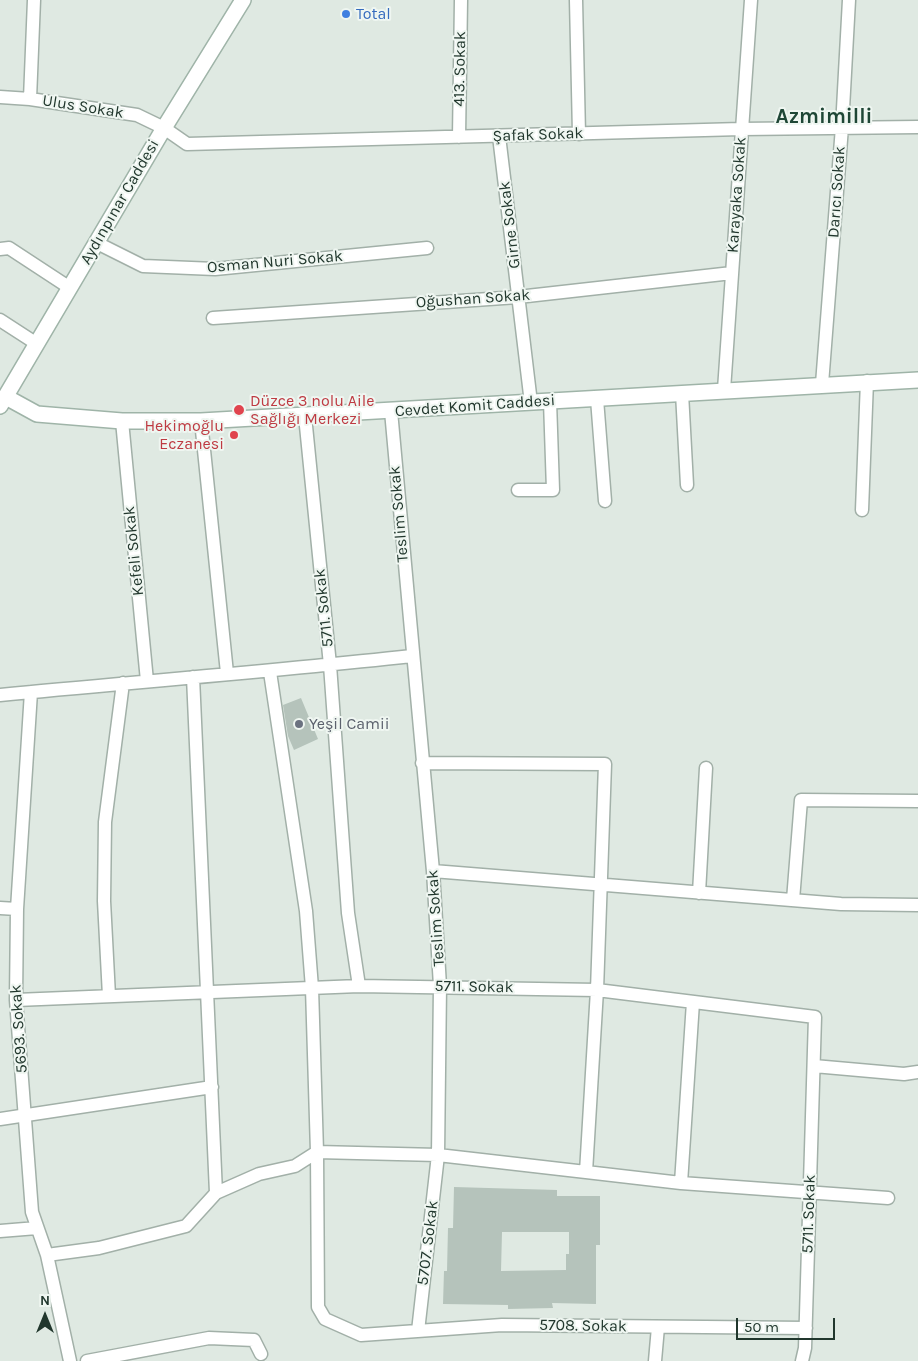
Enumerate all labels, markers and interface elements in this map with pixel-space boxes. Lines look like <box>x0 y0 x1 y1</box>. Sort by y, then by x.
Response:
place label: Total <box>356 4 391 24</box>
marker: Total <box>340 8 352 20</box>
street label: 413. Sokak <box>450 31 470 107</box>
street label: Ulus Sokak <box>41 91 125 123</box>
district label: Azmimilli <box>776 104 872 130</box>
street label: Şafak Sokak <box>492 124 584 146</box>
street label: Aydınpınar Caddesi <box>76 136 164 268</box>
street label: Karayaka Sokak <box>723 136 751 254</box>
street label: Darıcı Sokak <box>824 145 850 239</box>
street label: Girne Sokak <box>495 180 525 270</box>
street label: Osman Nuri Sokak <box>206 247 344 277</box>
street label: Oğushan Sokak <box>415 285 531 313</box>
place label: Düzce 3 nolu Aile Sağlığı Merkezi <box>250 391 374 429</box>
street label: Cevdet Komit Caddesi <box>394 391 556 421</box>
marker: Düzce 3 nolu Aile Sağlığı Merkezi <box>232 403 246 417</box>
place label: Hekimoğlu Eczanesi <box>144 416 224 454</box>
marker: Hekimoğlu Eczanesi <box>228 429 240 441</box>
street label: Teslim Sokak <box>385 465 413 563</box>
street label: Kefeli Sokak <box>120 505 148 597</box>
street label: 5711. Sokak <box>310 568 338 648</box>
place label: Yeşil Camii <box>309 714 390 734</box>
marker: Yeşil Camii <box>293 718 305 730</box>
street label: Teslim Sokak <box>423 869 449 967</box>
street label: 5711. Sokak <box>434 977 514 997</box>
street label: 5693. Sokak <box>6 984 32 1074</box>
street label: 5711. Sokak <box>798 1174 820 1254</box>
street label: 5707. Sokak <box>413 1199 443 1287</box>
north arrow <box>20 1291 70 1341</box>
text: N <box>40 1292 50 1309</box>
scale bar <box>738 1308 837 1340</box>
street label: 5708. Sokak <box>539 1316 627 1336</box>
text: 50 m <box>744 1318 779 1336</box>

